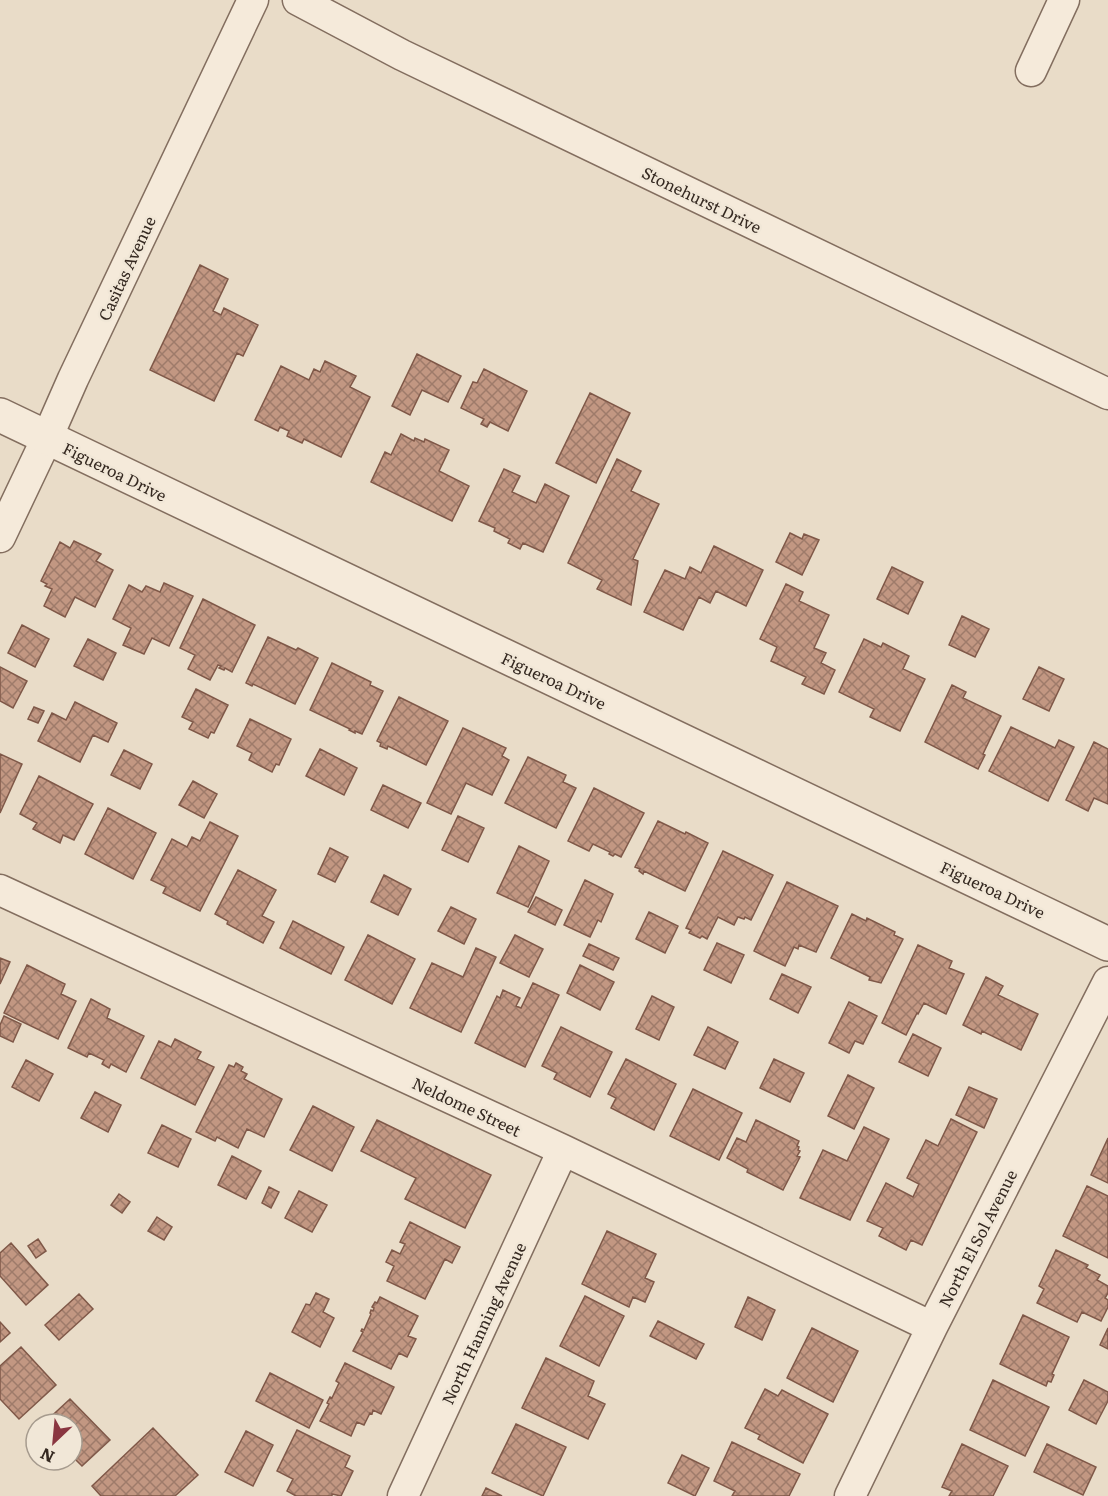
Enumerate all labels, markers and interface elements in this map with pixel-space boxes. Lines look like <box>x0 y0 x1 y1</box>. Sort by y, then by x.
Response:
street label: Stonehurst Drive <box>638 160 766 238</box>
street label: Casitas Avenue <box>91 212 161 324</box>
street label: Figueroa Drive <box>59 435 171 507</box>
street label: Figueroa Drive <box>498 645 610 715</box>
street label: Figueroa Drive <box>937 854 1049 924</box>
street label: Neldome Street <box>409 1070 526 1142</box>
street label: North El Sol Avenue <box>932 1165 1022 1311</box>
street label: North Hanning Avenue <box>435 1238 531 1408</box>
north arrow <box>24 1412 84 1472</box>
text: N <box>36 1443 58 1470</box>

